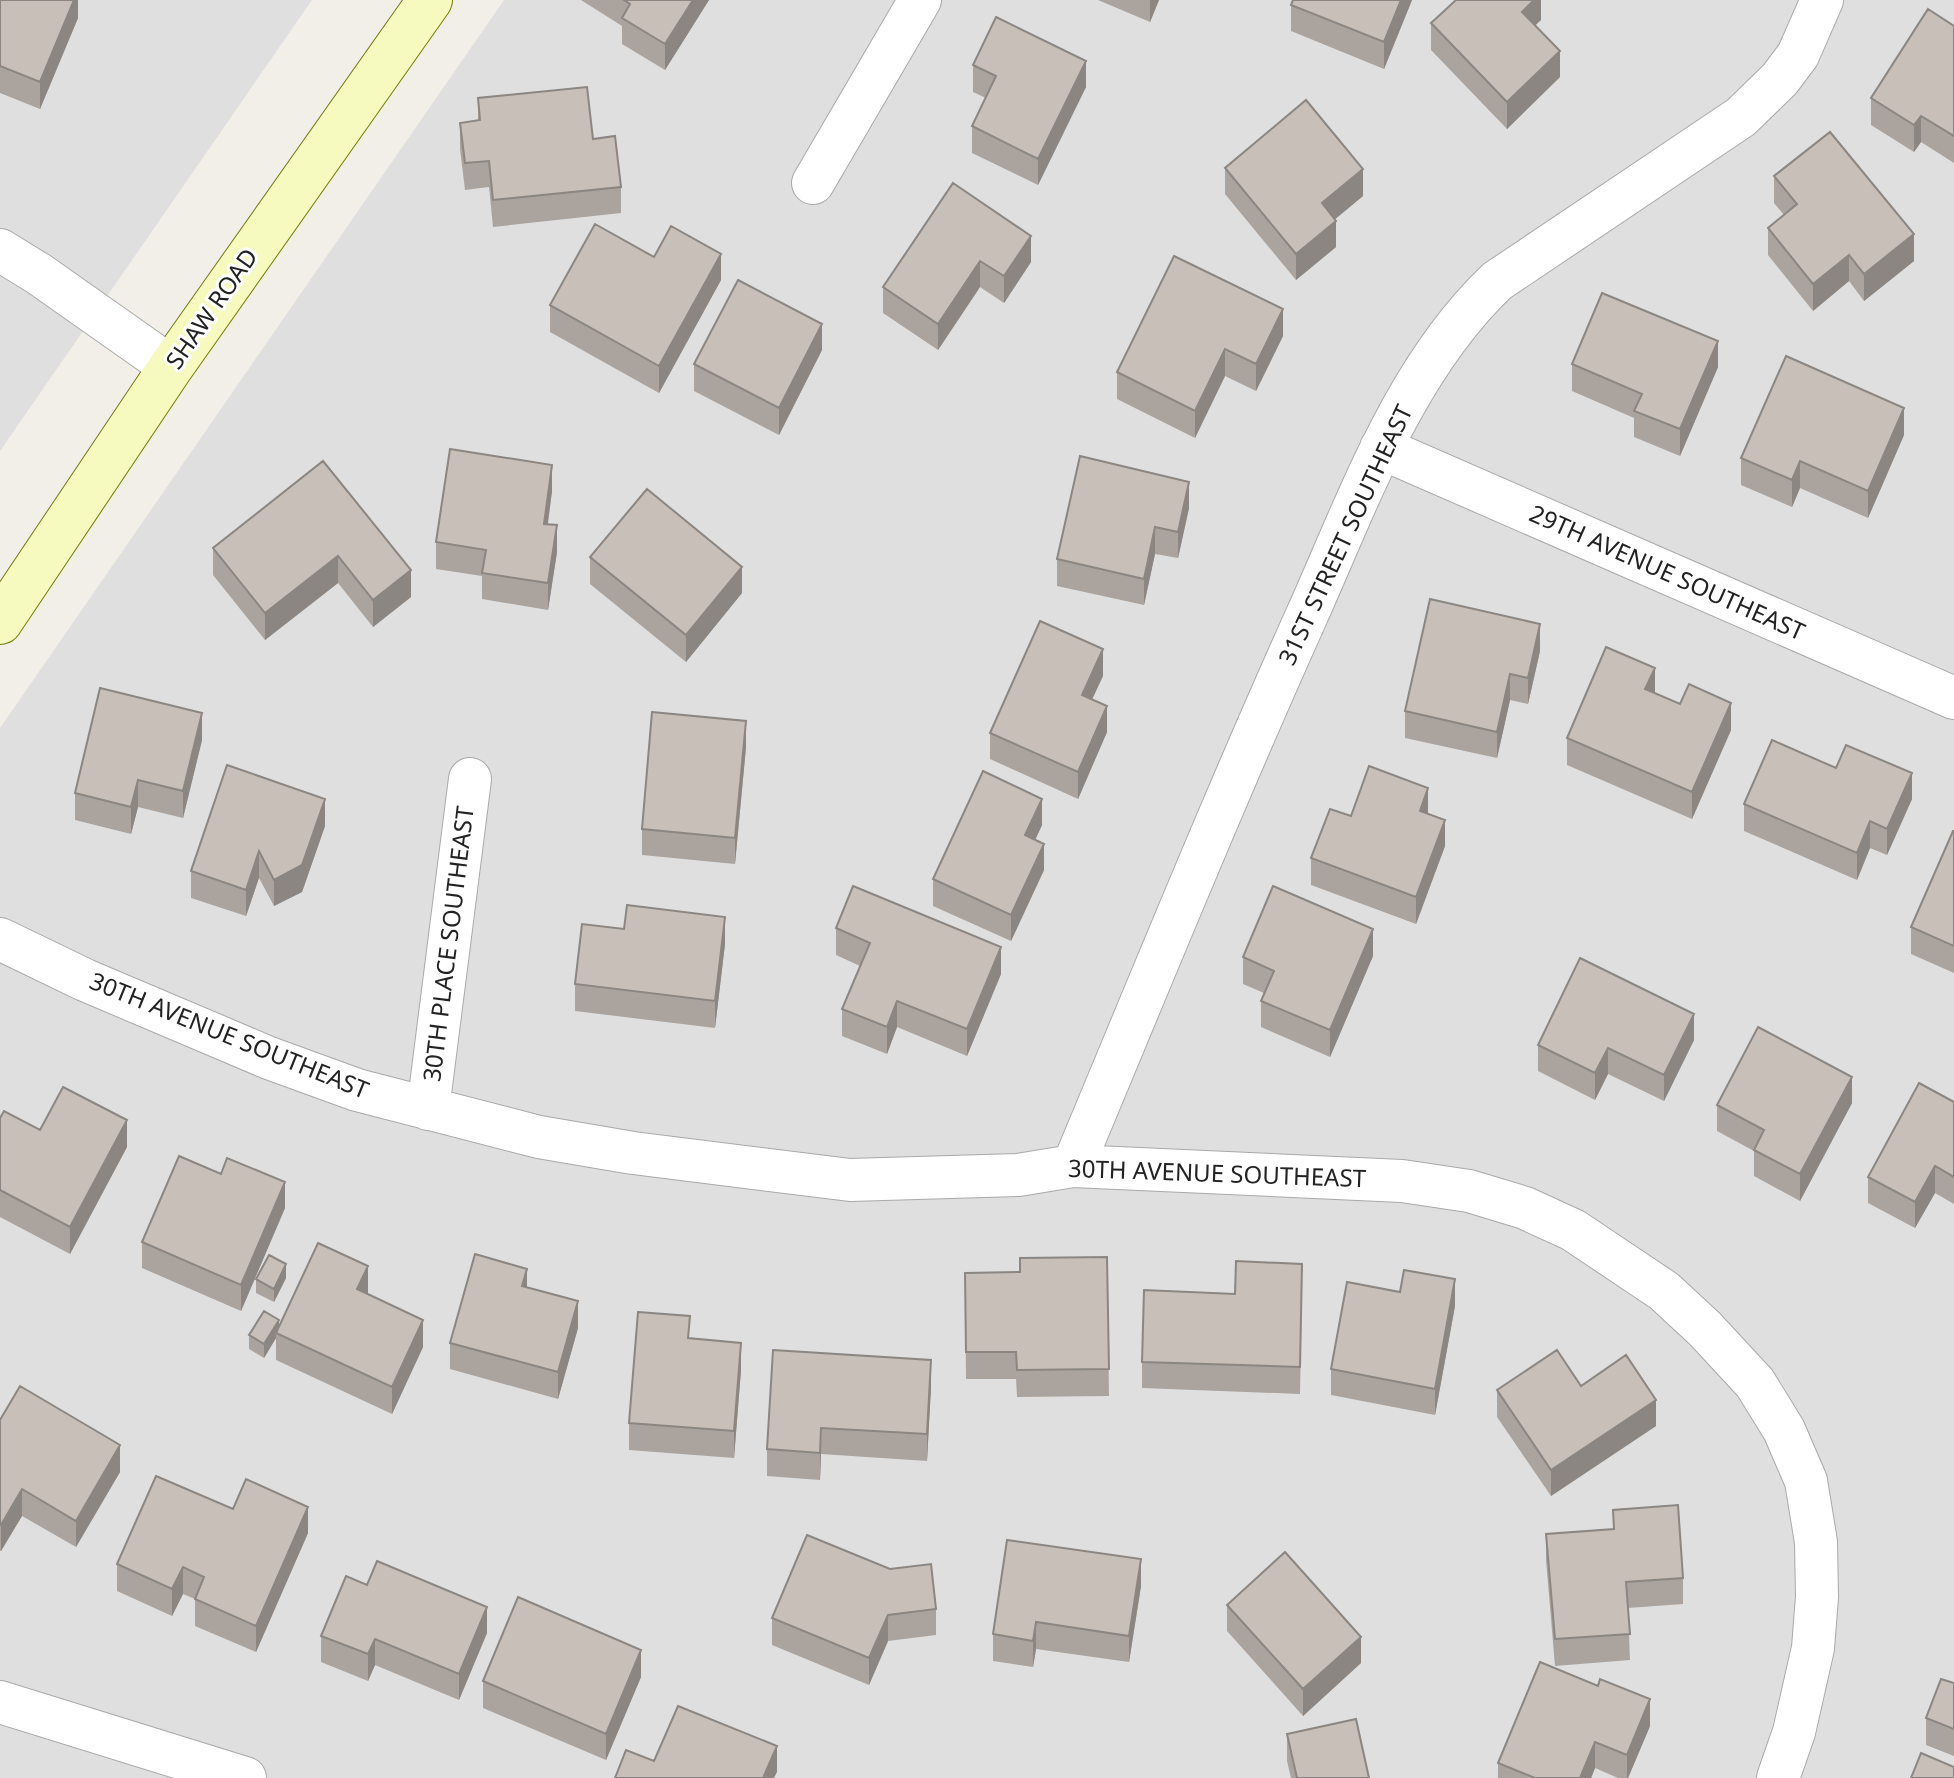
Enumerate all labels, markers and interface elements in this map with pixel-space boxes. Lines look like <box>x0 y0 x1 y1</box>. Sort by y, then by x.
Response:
street label: SHAW ROAD <box>157 241 264 375</box>
street label: 31ST STREET SOUTHEAST <box>1270 398 1420 670</box>
street label: 29TH AVENUE SOUTHEAST <box>1525 496 1811 648</box>
street label: 30TH PLACE SOUTHEAST <box>414 804 481 1083</box>
street label: 30TH AVENUE SOUTHEAST <box>85 963 375 1106</box>
street label: 30TH AVENUE SOUTHEAST <box>1068 1151 1367 1194</box>

